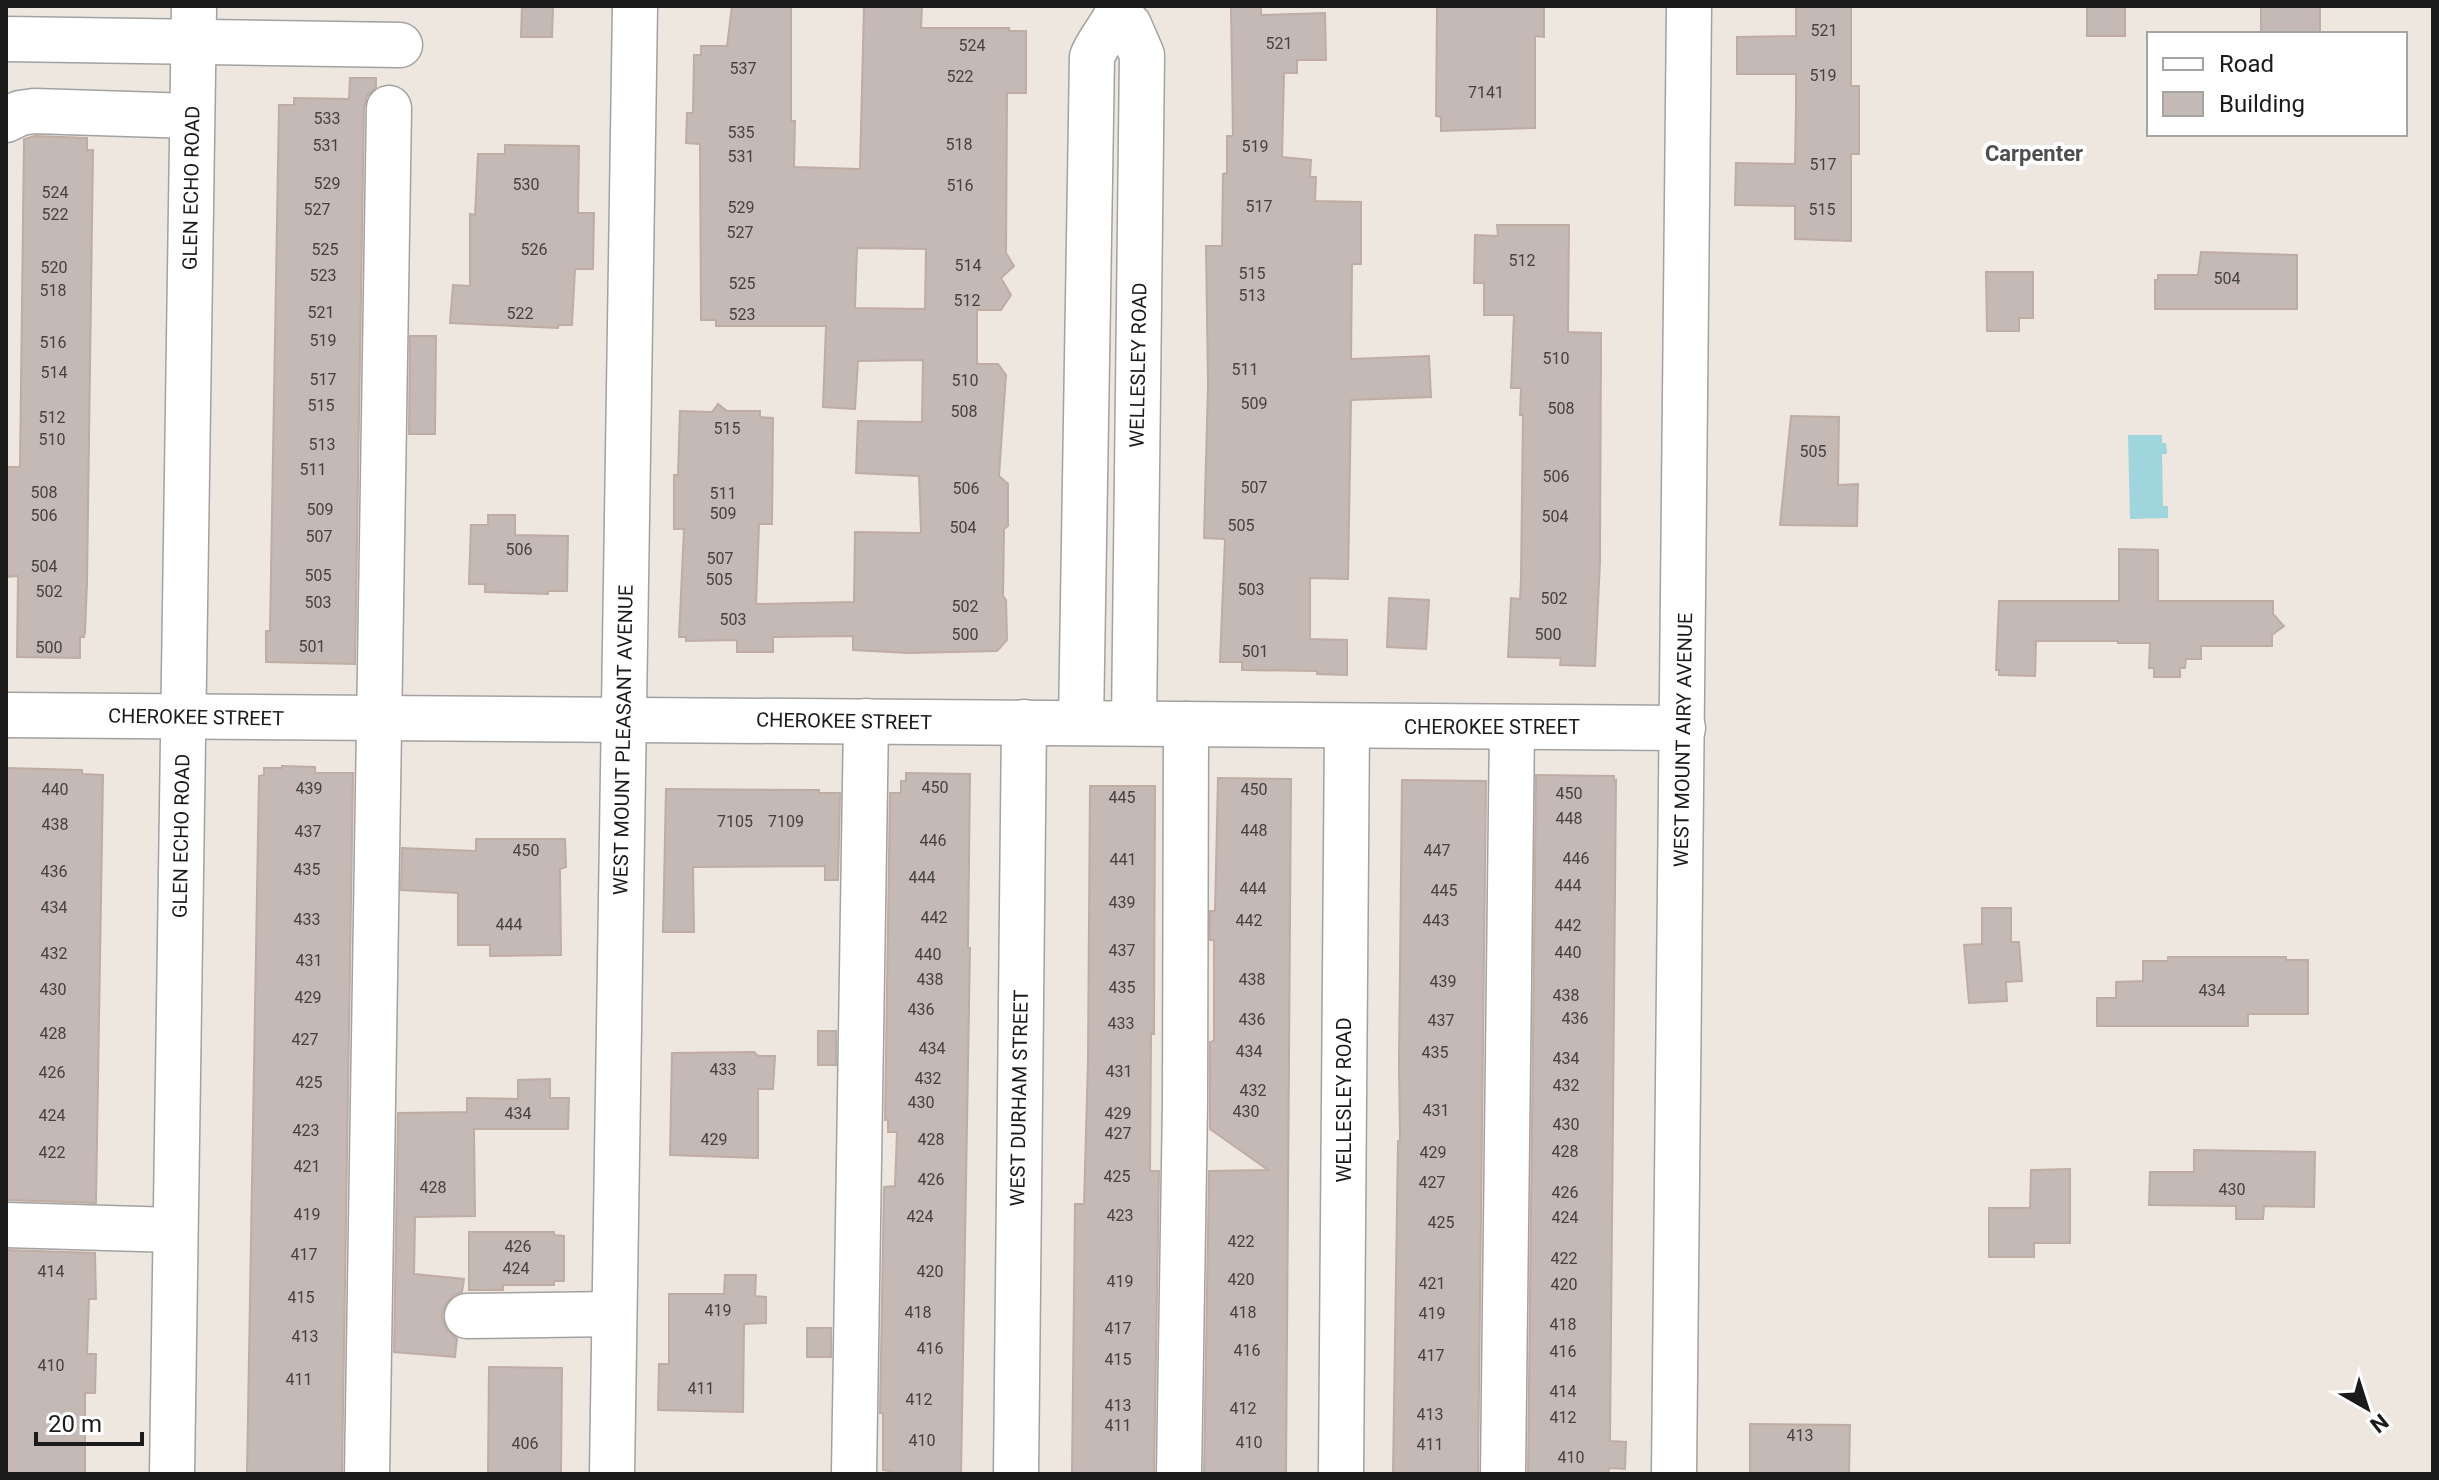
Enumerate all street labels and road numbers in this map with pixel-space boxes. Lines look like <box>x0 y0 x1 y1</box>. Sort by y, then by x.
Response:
street label: GLEN ECHO ROAD <box>178 106 204 270</box>
street label: WELLESLEY ROAD <box>1125 282 1151 448</box>
street label: WEST MOUNT PLEASANT AVENUE <box>608 585 638 895</box>
street label: WEST MOUNT AIRY AVENUE <box>1669 613 1697 867</box>
street label: CHEROKEE STREET <box>108 703 284 731</box>
street label: CHEROKEE STREET <box>756 707 932 735</box>
street label: CHEROKEE STREET <box>1404 715 1580 739</box>
street label: GLEN ECHO ROAD <box>168 754 194 918</box>
street label: WEST DURHAM STREET <box>1005 989 1033 1207</box>
street label: WELLESLEY ROAD <box>1332 1017 1356 1183</box>

